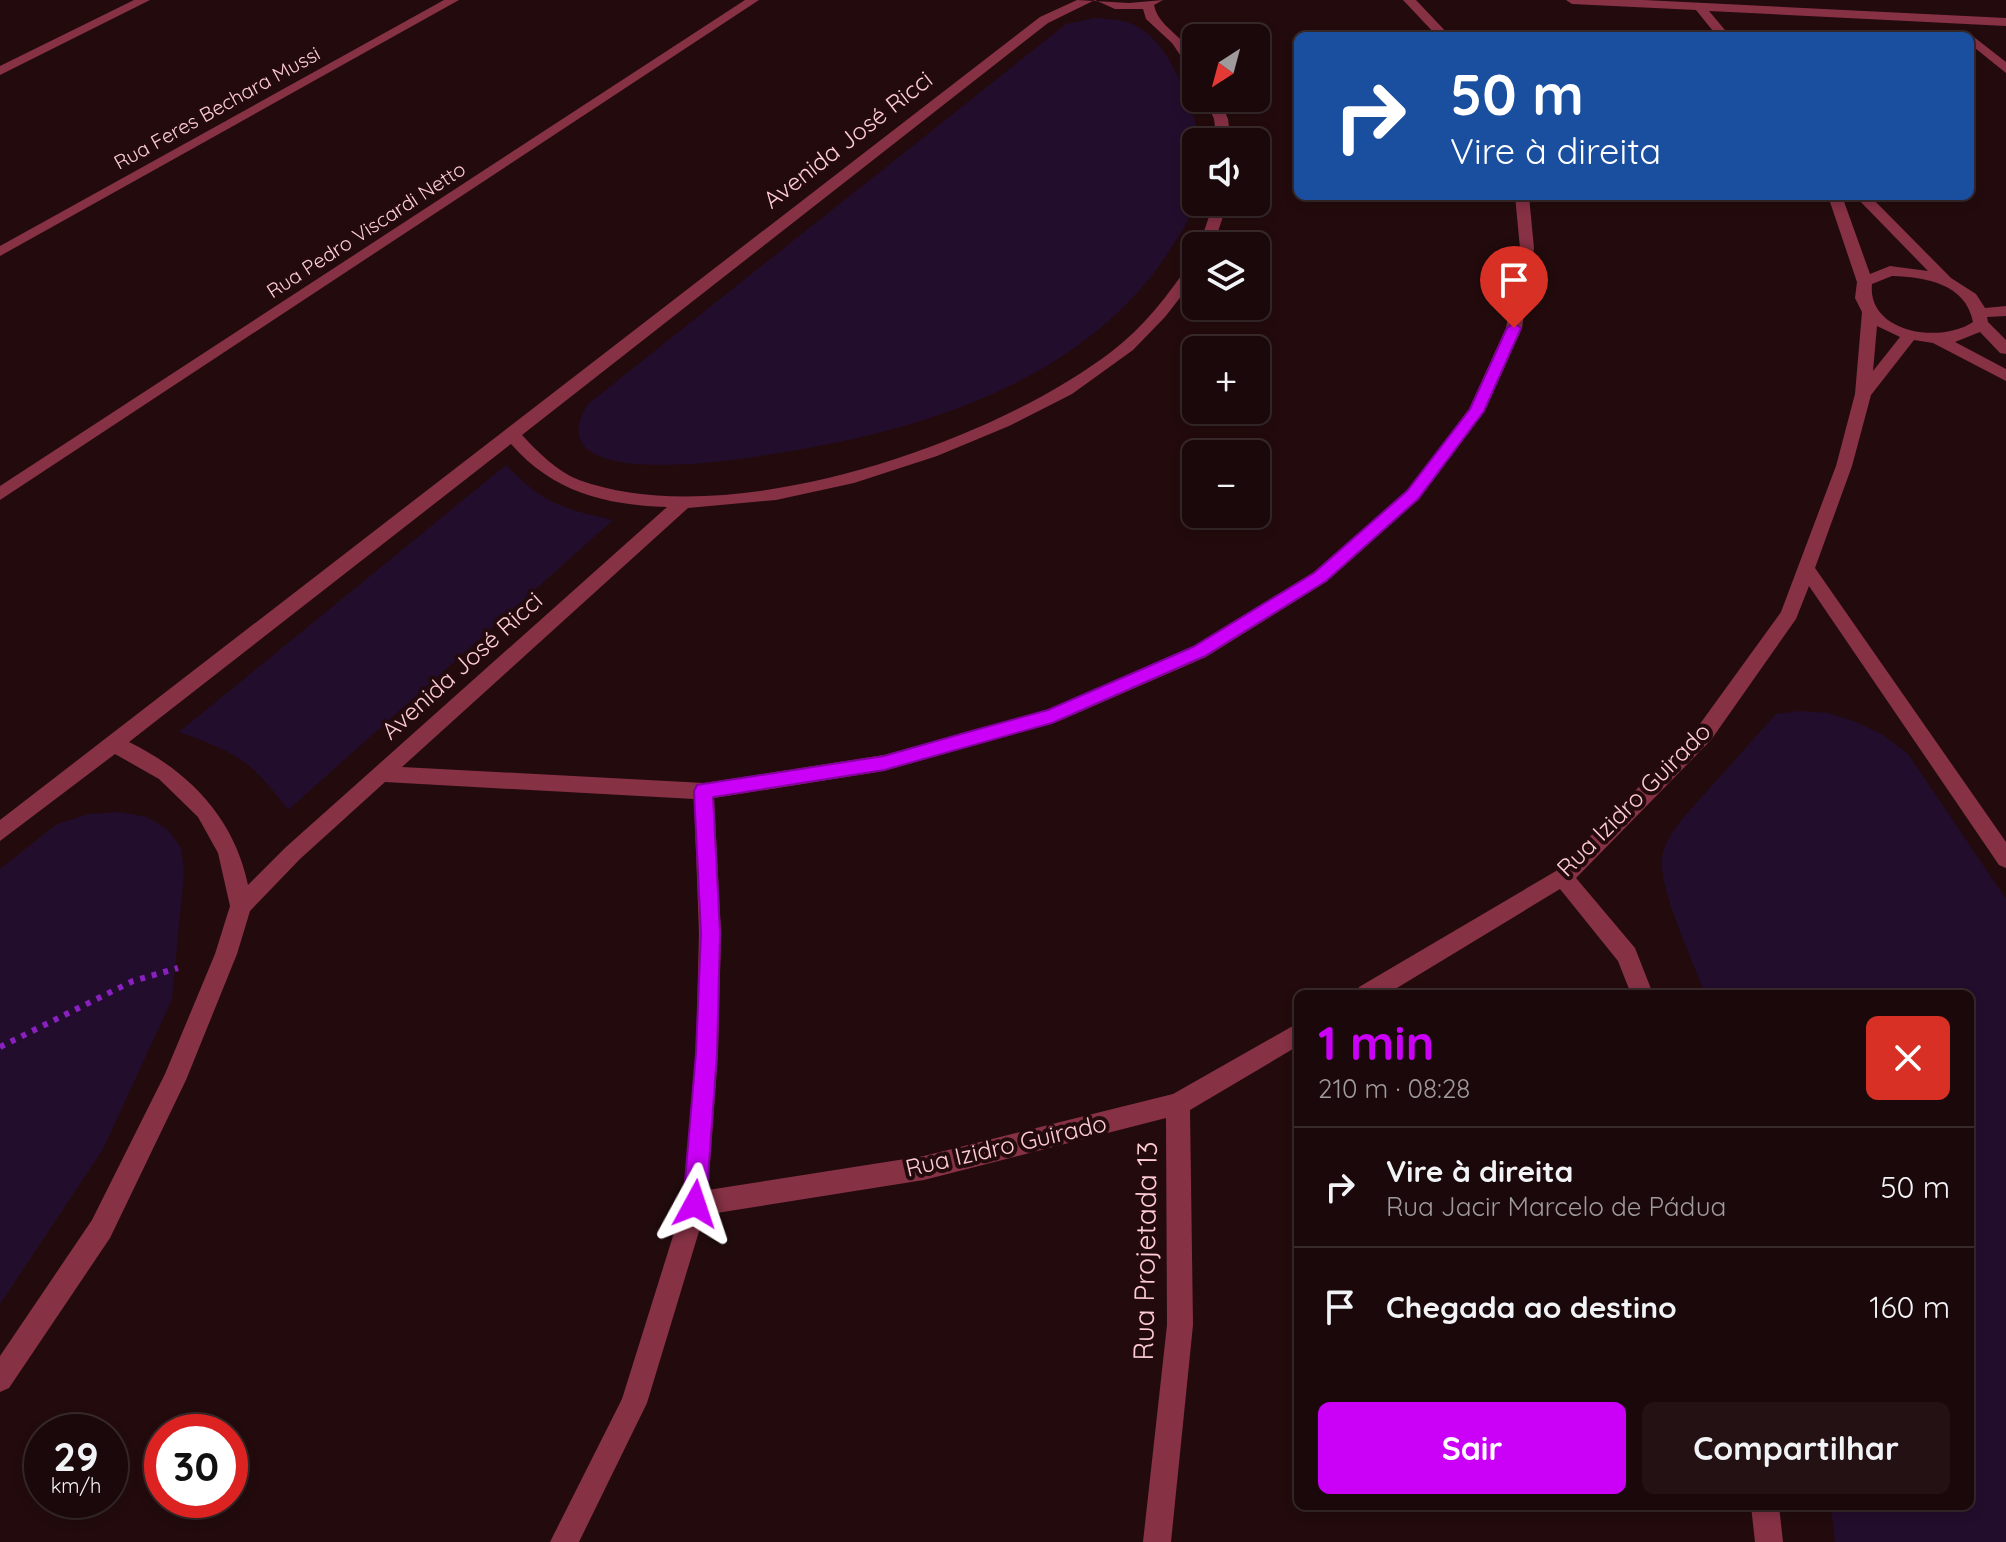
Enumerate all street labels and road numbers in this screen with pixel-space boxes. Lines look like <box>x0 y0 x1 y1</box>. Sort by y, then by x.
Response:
street label: Rua Feres Bechara Mussi <box>109 40 324 175</box>
street label: Avenida José Ricci <box>757 64 938 215</box>
street label: Rua Pedro Viscardi Netto <box>262 156 470 303</box>
street label: Avenida José Ricci <box>375 585 548 745</box>
street label: Rua Izidro Guirado <box>1550 716 1717 883</box>
street label: Rua Izidro Guirado <box>902 1107 1109 1183</box>
street label: Rua Projetada 13 <box>1125 1141 1164 1361</box>

